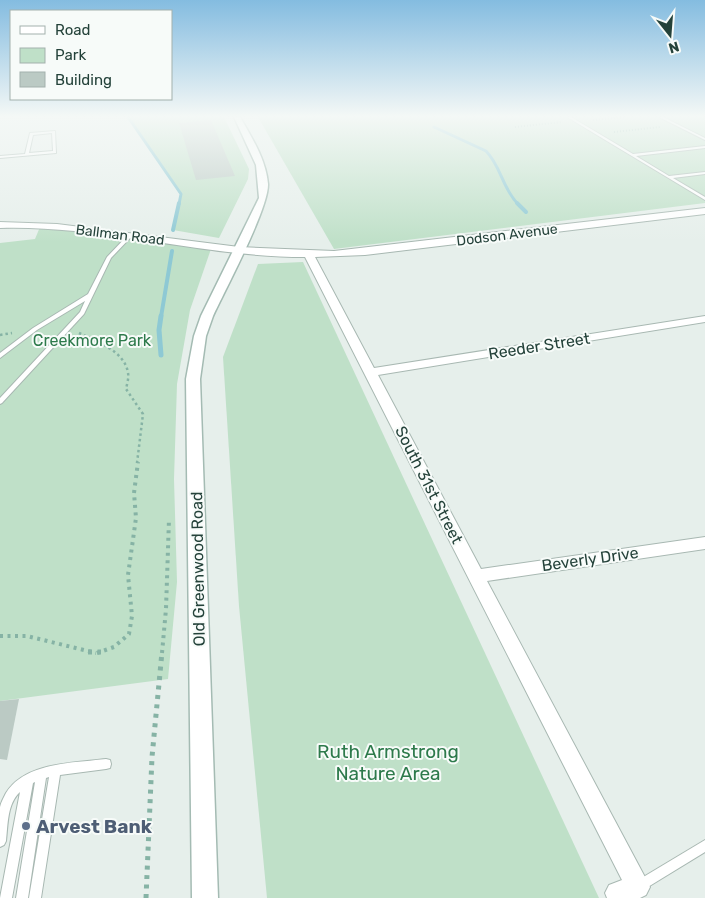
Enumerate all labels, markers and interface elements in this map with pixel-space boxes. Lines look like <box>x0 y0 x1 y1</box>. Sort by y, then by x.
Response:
legend <box>10 10 172 100</box>
north arrow <box>645 10 695 60</box>
text: Road <box>55 21 91 39</box>
text: N <box>666 37 681 57</box>
text: Park <box>55 46 86 64</box>
text: Building <box>55 71 112 89</box>
street label: Dodson Avenue <box>455 220 559 250</box>
street label: Ballman Road <box>75 221 165 249</box>
street label: Reeder Street <box>487 329 591 363</box>
park label: Creekmore Park <box>33 331 152 350</box>
street label: South 31st Street <box>391 423 467 547</box>
street label: Old Greenwood Road <box>187 491 209 647</box>
street label: Beverly Drive <box>540 543 640 575</box>
park label: Ruth Armstrong Nature Area <box>317 740 459 785</box>
place label: Arvest Bank <box>36 815 152 838</box>
marker: Arvest Bank <box>20 820 32 832</box>

